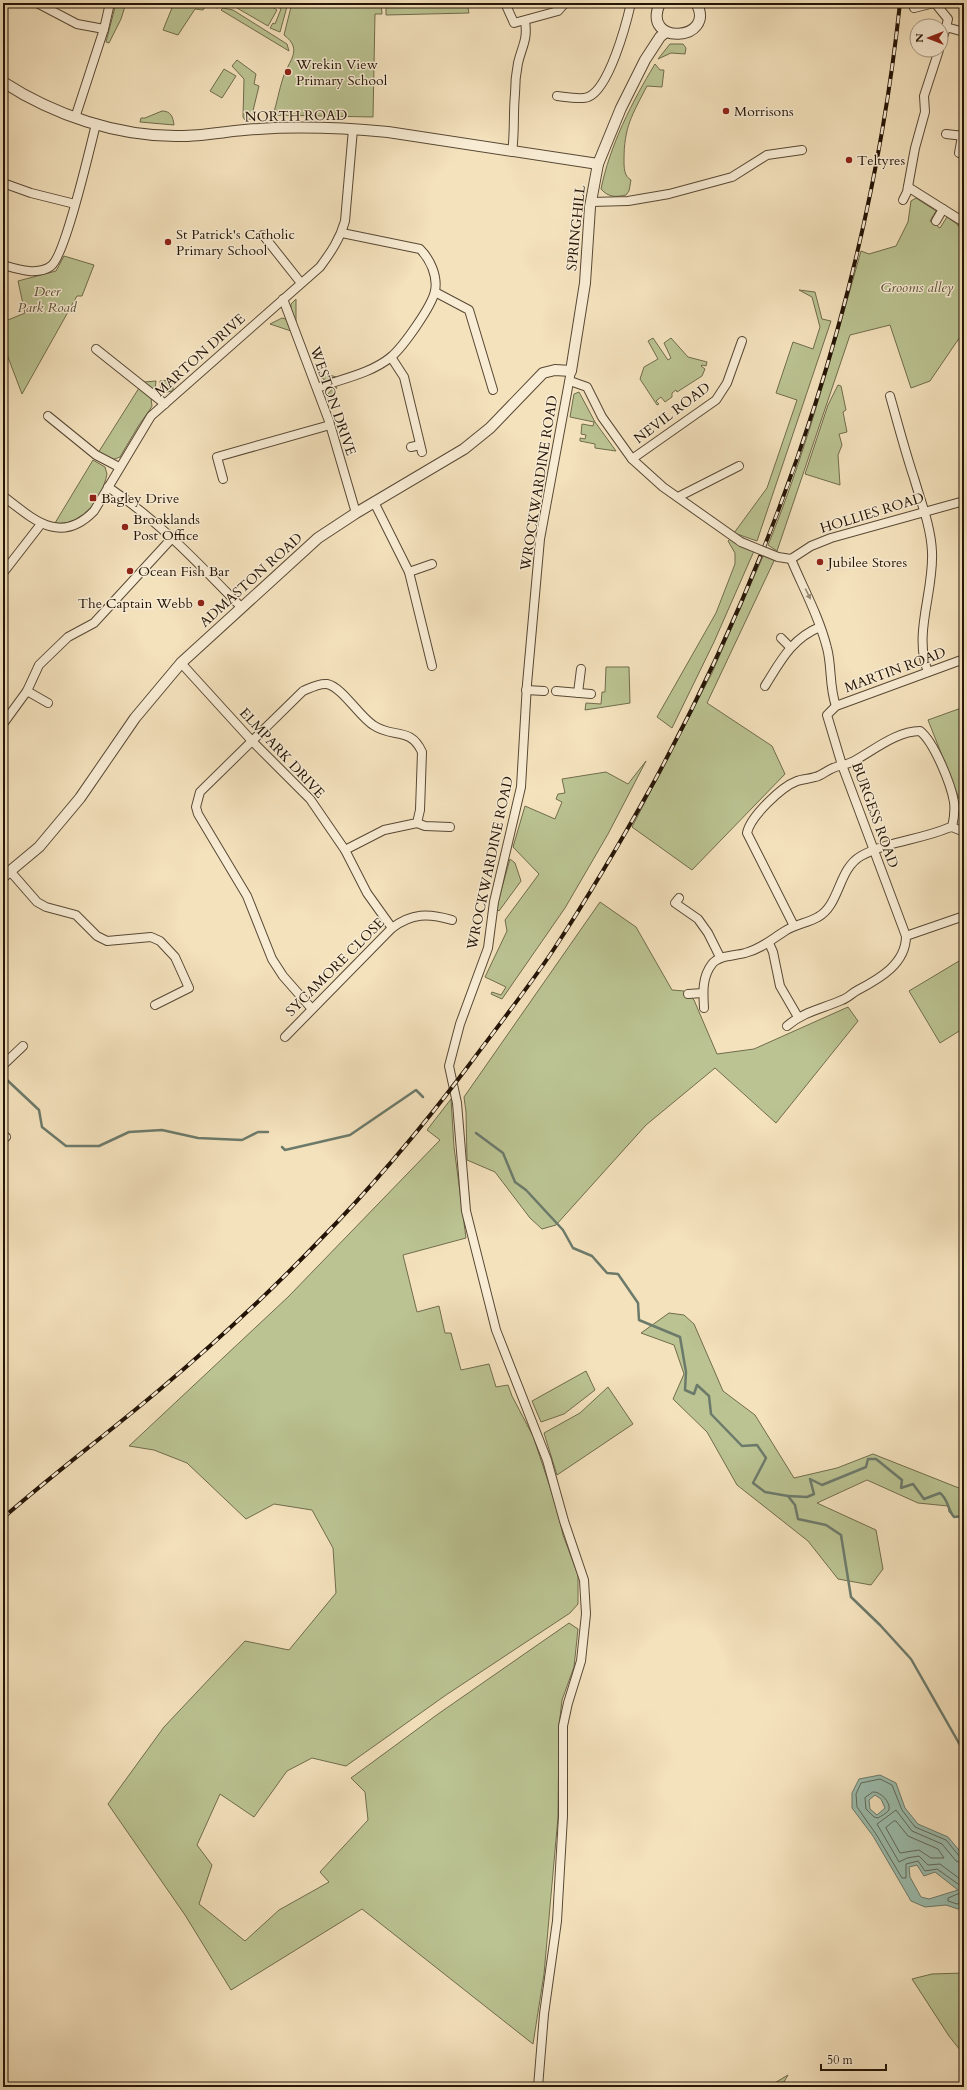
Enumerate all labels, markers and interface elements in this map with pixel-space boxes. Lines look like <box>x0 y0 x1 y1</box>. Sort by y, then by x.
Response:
north arrow <box>909 18 949 58</box>
text: N <box>912 33 927 43</box>
place label: Wrekin View Primary School <box>295 55 388 90</box>
marker: Wrekin View Primary School <box>283 67 293 77</box>
place label: Morrisons <box>734 102 794 121</box>
street label: NORTH ROAD <box>245 106 347 126</box>
marker: Morrisons <box>721 106 731 116</box>
place label: Teltyres <box>857 151 905 170</box>
marker: Teltyres <box>844 155 854 165</box>
street label: SPRINGHILL <box>562 184 590 272</box>
place label: St Patrick's Catholic Primary School <box>176 225 295 260</box>
marker: St Patrick's Catholic Primary School <box>163 237 173 247</box>
park label: Grooms alley <box>880 278 954 297</box>
park label: Deer Park Road <box>17 282 78 317</box>
street label: MARTON DRIVE <box>151 309 250 401</box>
street label: WESTON DRIVE <box>305 343 361 458</box>
street label: NEVIL ROAD <box>630 378 714 448</box>
street label: WROCKWARDINE ROAD <box>516 394 562 573</box>
street label: HOLLIES ROAD <box>818 488 926 538</box>
place label: Bagley Drive <box>101 489 179 508</box>
marker: Bagley Drive <box>88 493 98 503</box>
place label: Brooklands Post Office <box>133 510 200 545</box>
marker: Brooklands Post Office <box>120 522 130 532</box>
street label: ADMASTON ROAD <box>195 529 307 631</box>
place label: Jubilee Stores <box>826 553 907 572</box>
marker: Jubilee Stores <box>815 557 825 567</box>
place label: Ocean Fish Bar <box>138 562 230 581</box>
marker: Ocean Fish Bar <box>125 566 135 576</box>
one-way arrow <box>804 588 811 600</box>
place label: The Captain Webb <box>78 594 193 613</box>
marker: The Captain Webb <box>196 598 206 608</box>
street label: MARTIN ROAD <box>842 643 948 697</box>
street label: ELMPARK DRIVE <box>235 704 329 803</box>
street label: BURGESS ROAD <box>847 759 903 871</box>
street label: WROCKWARDINE ROAD <box>462 774 518 953</box>
street label: SYCAMORE CLOSE <box>281 913 389 1021</box>
scale bar <box>821 2046 886 2072</box>
text: 50 m <box>827 2052 854 2068</box>

